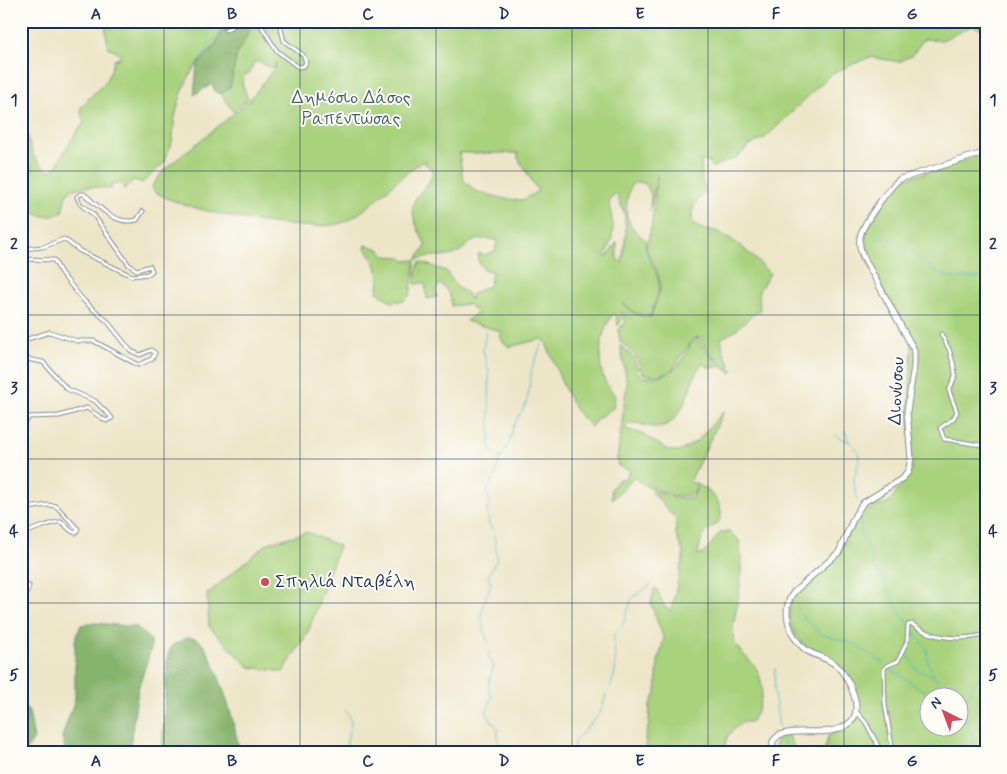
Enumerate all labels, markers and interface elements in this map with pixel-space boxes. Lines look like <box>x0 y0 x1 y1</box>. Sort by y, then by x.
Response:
text: A <box>91 4 101 25</box>
text: B <box>227 4 237 25</box>
text: C <box>362 4 374 25</box>
text: D <box>498 4 510 25</box>
text: E <box>635 4 645 25</box>
text: F <box>772 4 781 25</box>
text: G <box>907 4 918 25</box>
park label: Δημόσιο Δάσος Ραπεντώσας <box>291 86 411 131</box>
text: 1 <box>10 90 18 111</box>
text: 1 <box>989 90 997 111</box>
text: 2 <box>10 234 18 255</box>
text: 2 <box>989 234 997 255</box>
street label: Διονύσου <box>883 356 911 426</box>
text: 3 <box>10 378 18 399</box>
text: 3 <box>989 378 997 399</box>
text: 4 <box>9 521 19 542</box>
text: 4 <box>988 521 998 542</box>
place label: Σπηλιά Νταβέλη <box>275 569 415 594</box>
marker: Σπηλιά Νταβέλη <box>259 576 271 588</box>
text: 5 <box>9 665 19 686</box>
text: 5 <box>988 665 998 686</box>
north arrow <box>920 686 970 736</box>
text: N <box>926 693 945 713</box>
text: A <box>91 751 101 772</box>
text: B <box>227 751 237 772</box>
text: C <box>362 751 374 772</box>
text: D <box>498 751 510 772</box>
text: E <box>635 751 645 772</box>
text: F <box>772 751 781 772</box>
text: G <box>907 751 918 772</box>

